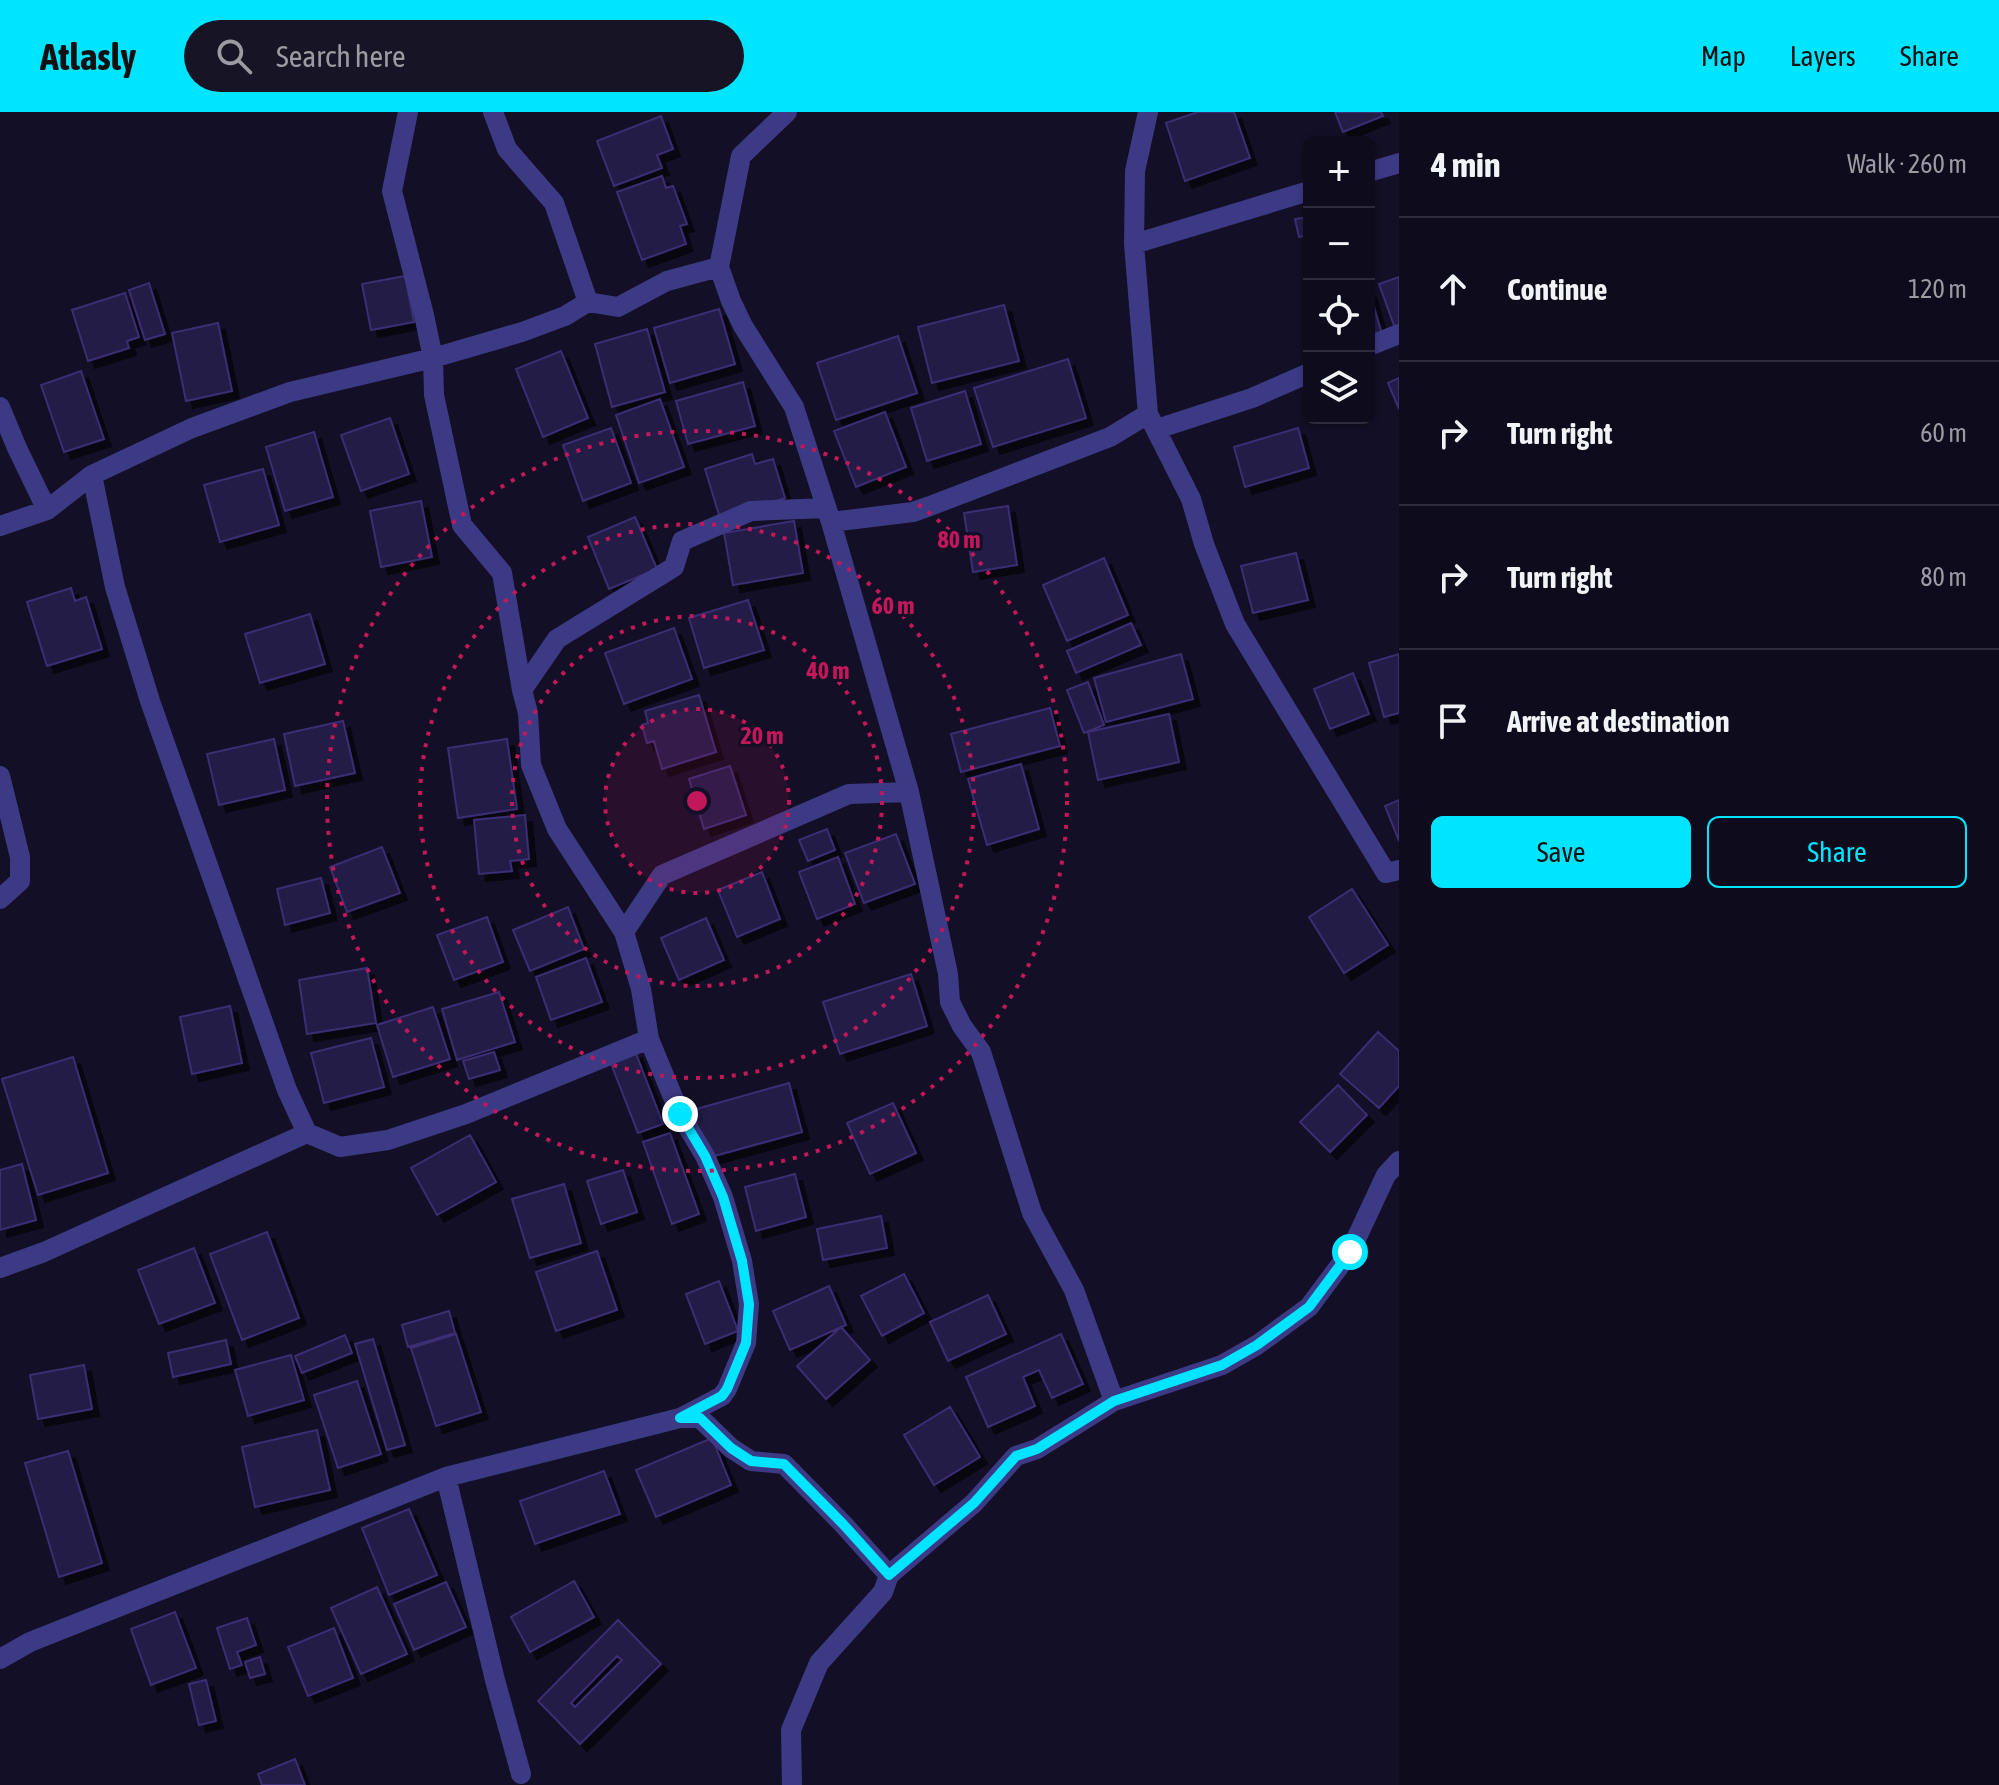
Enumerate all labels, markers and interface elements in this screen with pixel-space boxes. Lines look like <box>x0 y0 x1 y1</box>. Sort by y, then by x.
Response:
search box <box>184 20 744 92</box>
icon: search <box>212 34 256 78</box>
text: Atlasly <box>40 35 136 78</box>
text: Search here <box>276 39 406 73</box>
text: Map <box>1701 40 1746 72</box>
text: Layers <box>1790 40 1856 72</box>
text: Share <box>1900 40 1959 72</box>
map controls <box>1303 136 1375 424</box>
button: + <box>1303 136 1375 208</box>
text: 4 min <box>1431 145 1500 184</box>
text: Walk · 260 m <box>1847 149 1967 179</box>
button: − <box>1303 208 1375 280</box>
icon: ahead <box>1431 267 1475 311</box>
text: Continue <box>1507 272 1607 306</box>
text: 120 m <box>1908 274 1967 304</box>
button: locate <box>1303 280 1375 352</box>
button: layers <box>1303 352 1375 424</box>
icon: right <box>1431 411 1475 455</box>
text: Turn right <box>1507 416 1613 450</box>
text: 60 m <box>1920 418 1967 448</box>
text: 80 m <box>937 526 981 553</box>
icon: right <box>1431 555 1475 599</box>
text: Turn right <box>1507 560 1613 594</box>
text: 80 m <box>1920 562 1967 592</box>
text: 60 m <box>871 592 915 619</box>
text: 40 m <box>805 657 850 684</box>
icon: arrive <box>1431 699 1475 743</box>
text: Arrive at destination <box>1507 704 1729 738</box>
text: 20 m <box>740 722 784 749</box>
centre of rings <box>683 787 711 815</box>
button: Save <box>1431 816 1691 888</box>
button: Share <box>1707 816 1967 888</box>
route end <box>662 1096 698 1132</box>
route start <box>1332 1234 1368 1270</box>

